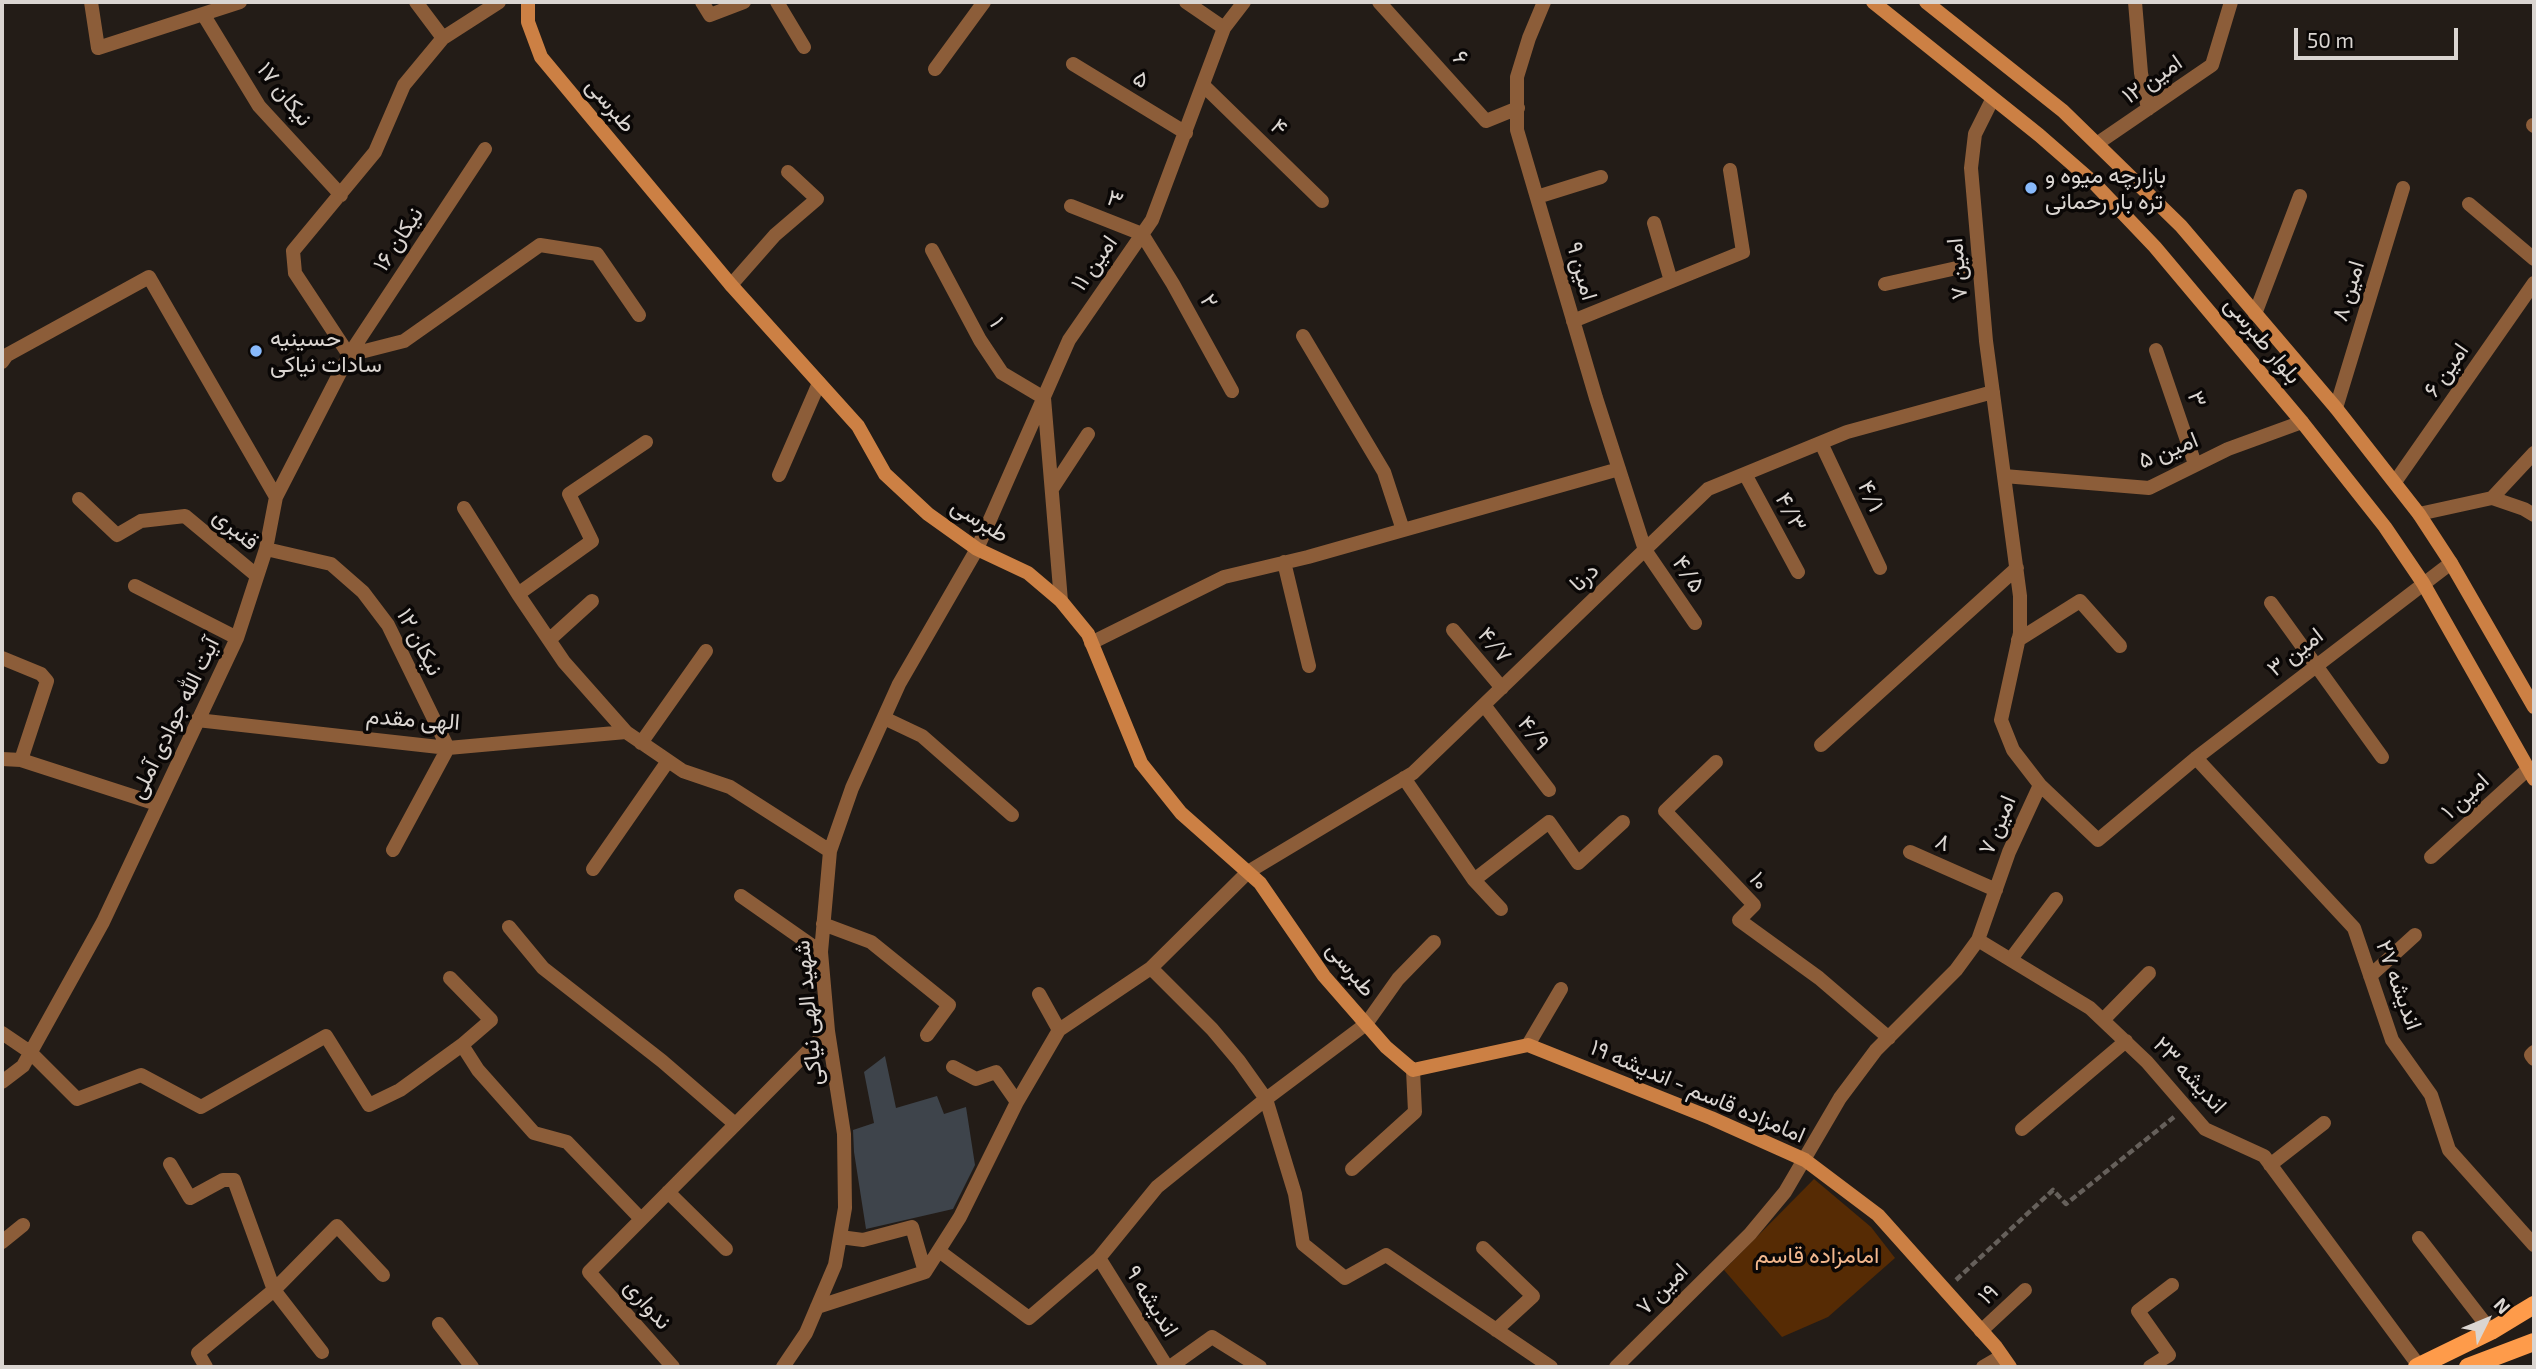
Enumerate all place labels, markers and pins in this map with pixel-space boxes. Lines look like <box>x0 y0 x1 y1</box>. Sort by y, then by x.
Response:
place label: بازارچه میوه و تره بار رحمانی <box>2045 161 2166 215</box>
marker: بازارچه میوه و تره بار رحمانی <box>2023 180 2039 196</box>
place label: حسینیه سادات نیاکی <box>270 324 382 378</box>
marker: حسینیه سادات نیاکی <box>248 343 264 359</box>

